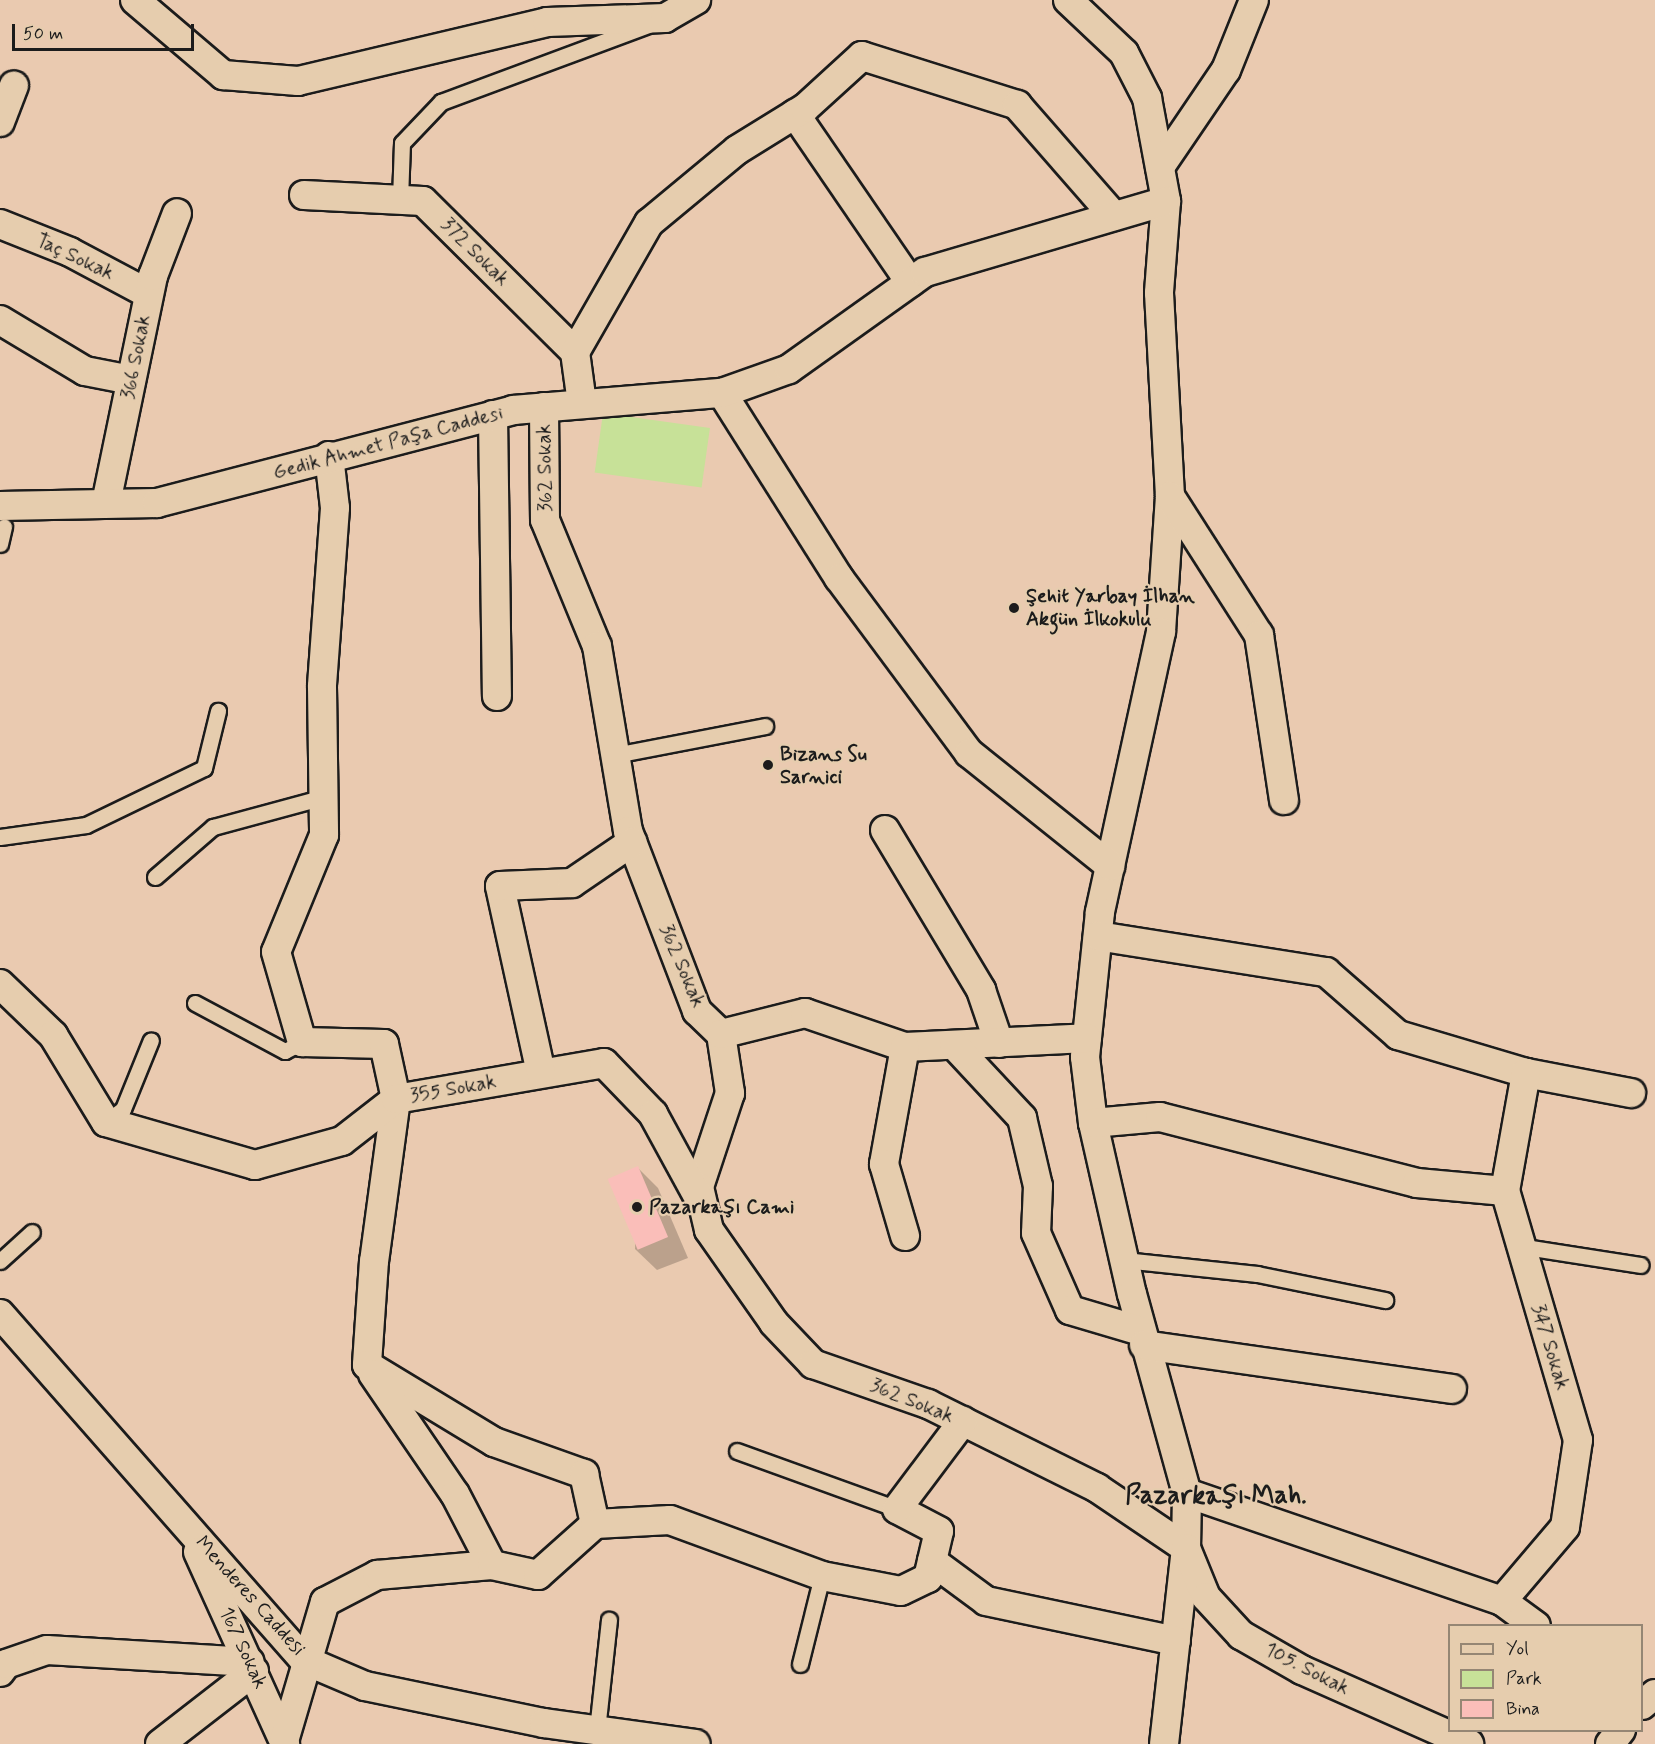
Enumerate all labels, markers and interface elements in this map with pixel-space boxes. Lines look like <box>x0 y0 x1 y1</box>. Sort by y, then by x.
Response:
scale bar <box>15 12 196 50</box>
text: 50 m <box>23 22 63 46</box>
street label: 372 Sokak <box>436 213 514 291</box>
street label: Taç Sokak <box>32 229 118 285</box>
street label: 366 Sokak <box>116 313 156 401</box>
street label: Gedik Ahmet Paşa Caddesi <box>270 401 506 485</box>
street label: 362 Sokak <box>532 424 558 512</box>
place label: Şehit Yarbay İlhan Akgün İlkokulu <box>1026 584 1193 631</box>
marker: Şehit Yarbay İlhan Akgün İlkokulu <box>1007 601 1021 615</box>
place label: Bizans Su Sarnici <box>780 742 868 789</box>
marker: Bizans Su Sarnici <box>761 758 775 772</box>
street label: 362 Sokak <box>654 921 710 1011</box>
street label: 355 Sokak <box>408 1070 498 1108</box>
place label: Pazarkaşı Cami <box>649 1195 794 1219</box>
marker: Pazarkaşı Cami <box>630 1200 644 1214</box>
street label: 347 Sokak <box>1526 1301 1574 1393</box>
street label: 362 Sokak <box>867 1373 957 1429</box>
district label: Pazarkaşı Mah. <box>1125 1481 1307 1513</box>
street label: Menderes Caddesi <box>189 1530 311 1662</box>
street label: 167 Sokak <box>214 1603 272 1693</box>
legend <box>1448 1624 1643 1732</box>
text: Yol <box>1506 1637 1529 1661</box>
street label: 105. Sokak <box>1261 1638 1353 1700</box>
text: Park <box>1506 1667 1542 1691</box>
text: Bina <box>1506 1697 1540 1721</box>

